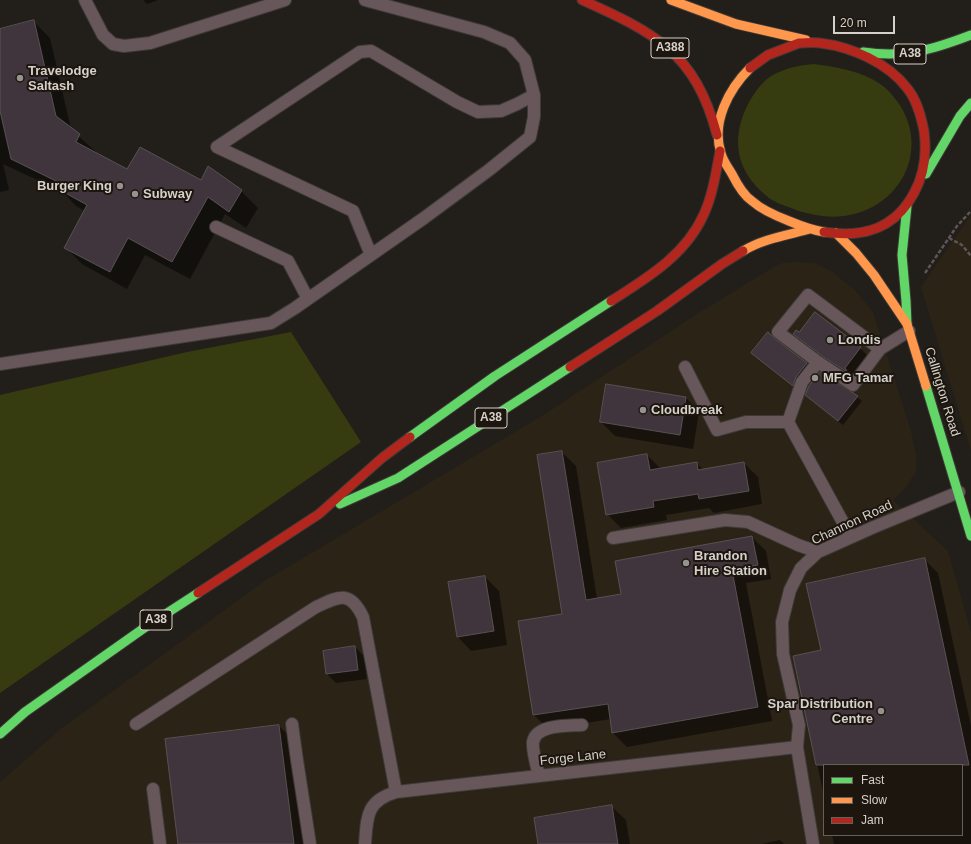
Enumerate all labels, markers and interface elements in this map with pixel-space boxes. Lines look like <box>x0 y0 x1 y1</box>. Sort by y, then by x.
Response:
scale bar <box>835 8 897 34</box>
text: 20 m <box>840 16 867 30</box>
road number: A388 <box>651 38 689 58</box>
road number: A38 <box>894 44 926 64</box>
place label: Travelodge Saltash <box>28 63 97 94</box>
marker: Travelodge Saltash <box>15 73 25 83</box>
place label: Burger King <box>37 178 112 194</box>
marker: Burger King <box>115 181 125 191</box>
place label: Subway <box>143 186 192 202</box>
marker: Subway <box>130 189 140 199</box>
place label: Londis <box>838 332 881 348</box>
marker: Londis <box>825 335 835 345</box>
street label: Callington Road <box>921 345 963 439</box>
place label: MFG Tamar <box>823 370 894 386</box>
marker: MFG Tamar <box>810 373 820 383</box>
place label: Cloudbreak <box>651 402 723 418</box>
marker: Cloudbreak <box>638 405 648 415</box>
road number: A38 <box>475 408 507 428</box>
street label: Channon Road <box>809 497 895 549</box>
place label: Brandon Hire Station <box>694 548 767 579</box>
marker: Brandon Hire Station <box>681 558 691 568</box>
road number: A38 <box>140 610 172 630</box>
place label: Spar Distribution Centre <box>768 696 873 727</box>
marker: Spar Distribution Centre <box>876 706 886 716</box>
street label: Forge Lane <box>539 747 607 769</box>
legend <box>823 764 963 836</box>
text: Fast <box>861 773 884 787</box>
text: Slow <box>861 793 887 807</box>
text: Jam <box>861 813 884 827</box>

